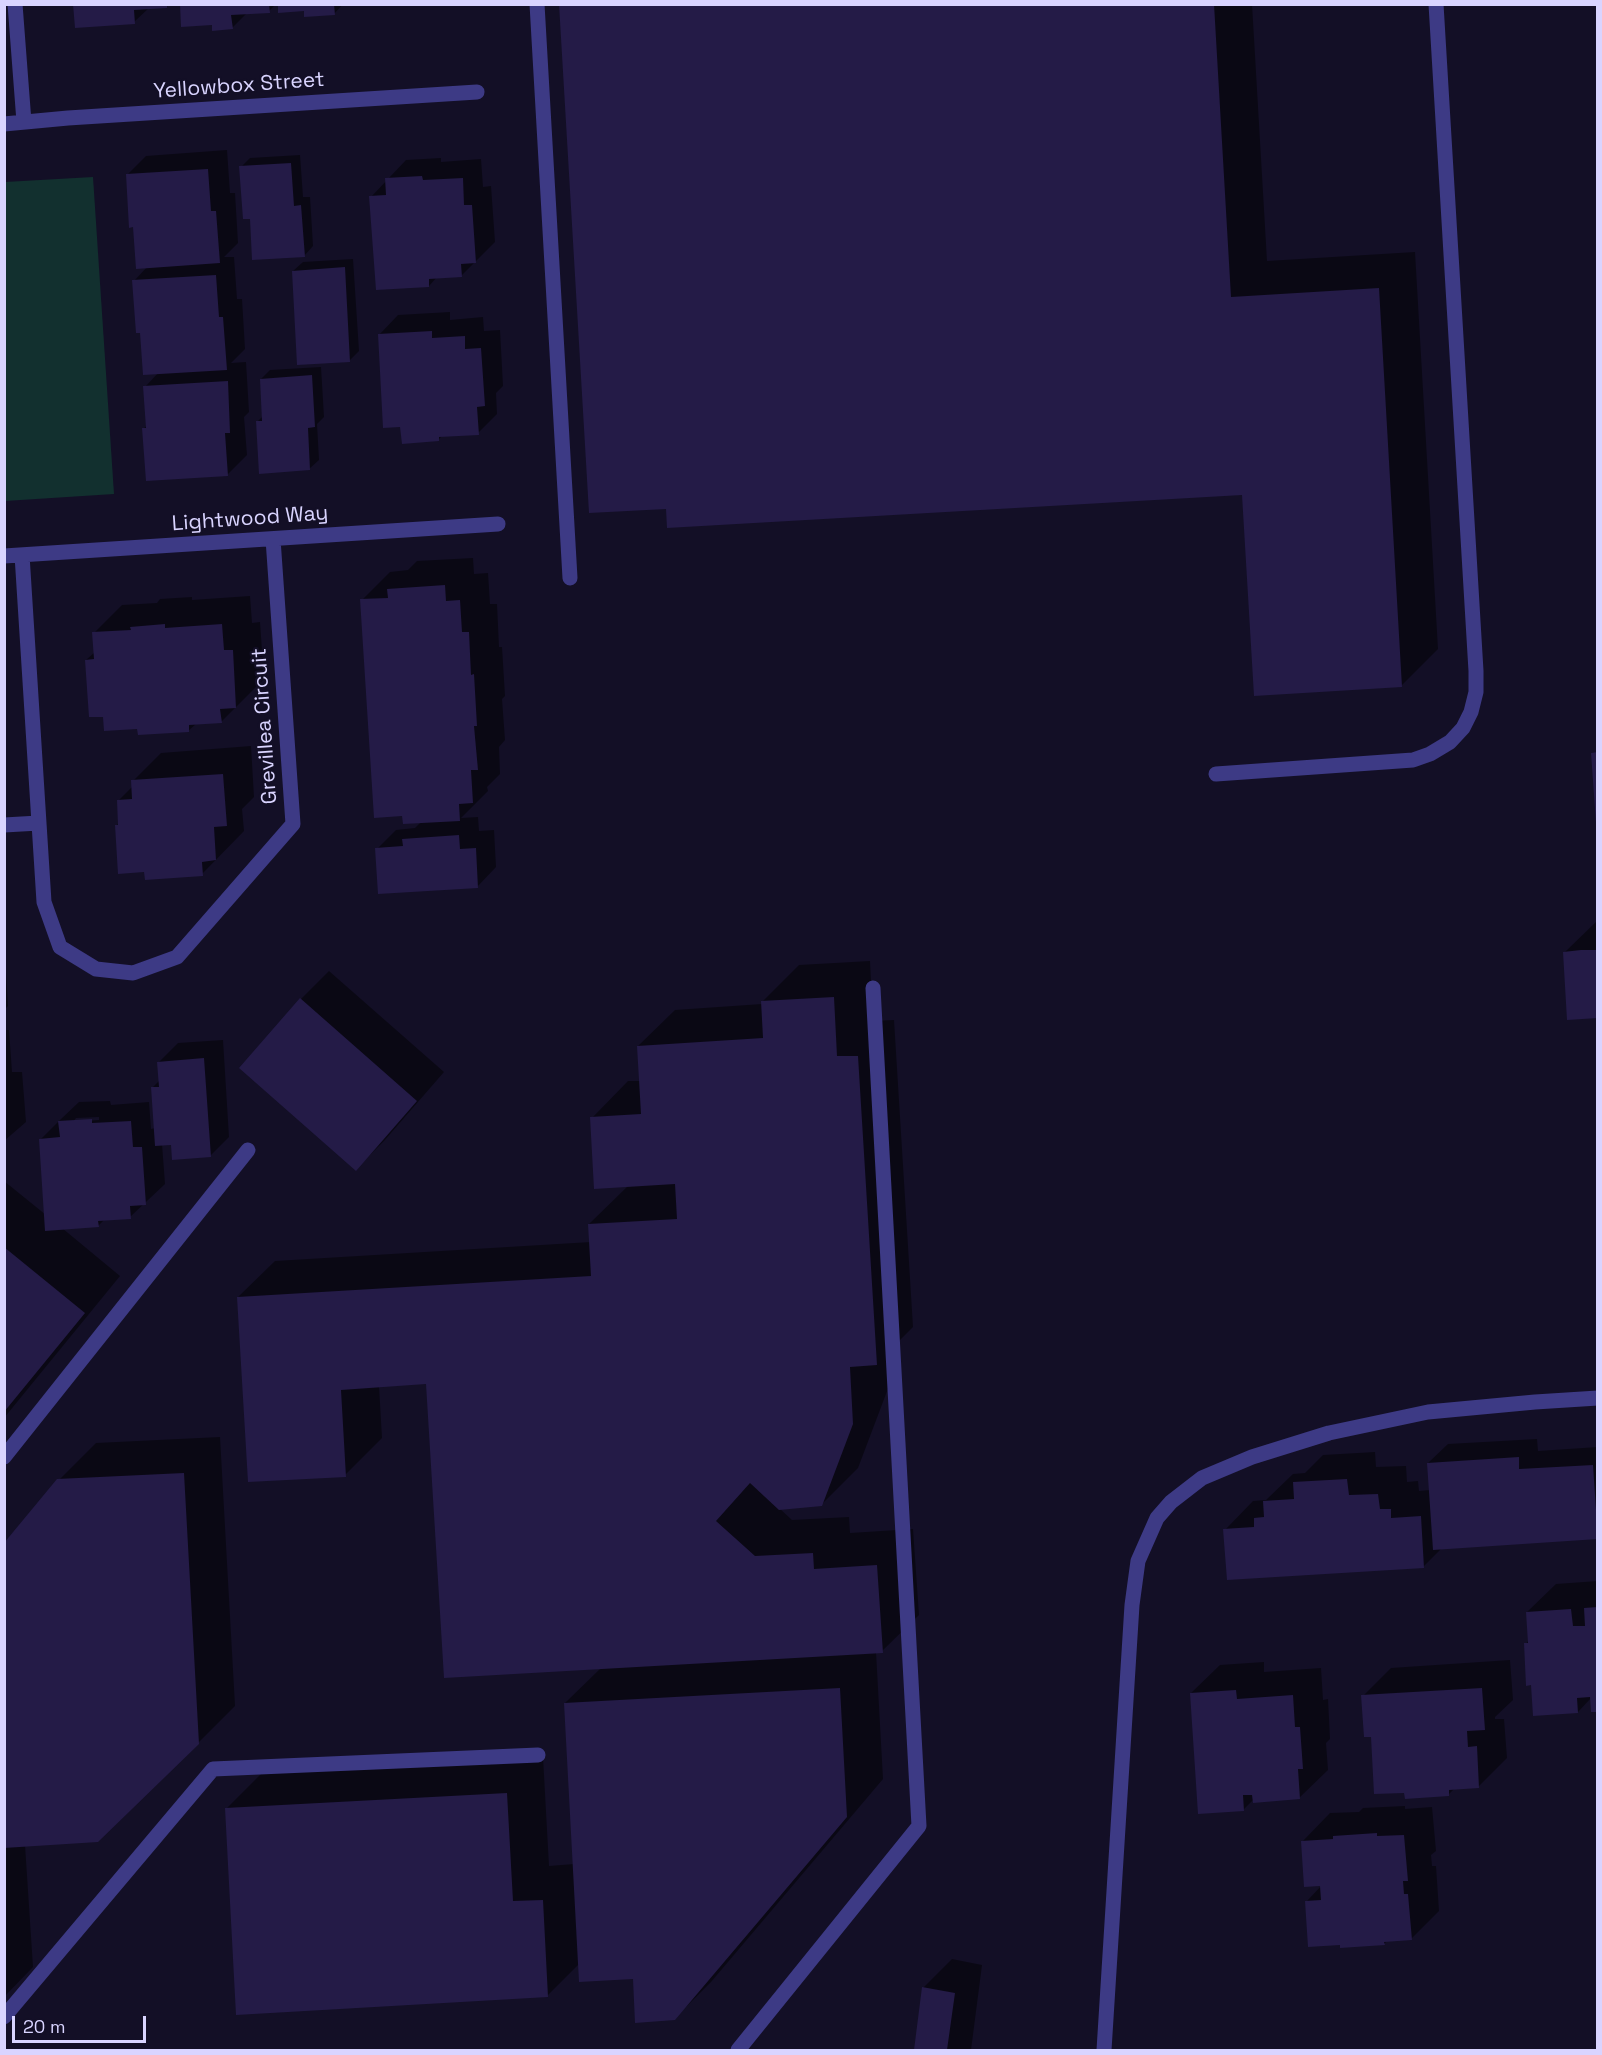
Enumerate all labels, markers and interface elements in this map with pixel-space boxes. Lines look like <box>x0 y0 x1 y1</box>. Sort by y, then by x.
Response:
street label: Yellowbox Street <box>153 67 325 105</box>
street label: Lightwood Way <box>171 501 329 537</box>
street label: Grevillea Circuit <box>247 647 283 805</box>
scale bar <box>15 2004 148 2042</box>
text: 20 m <box>23 2015 66 2038</box>

